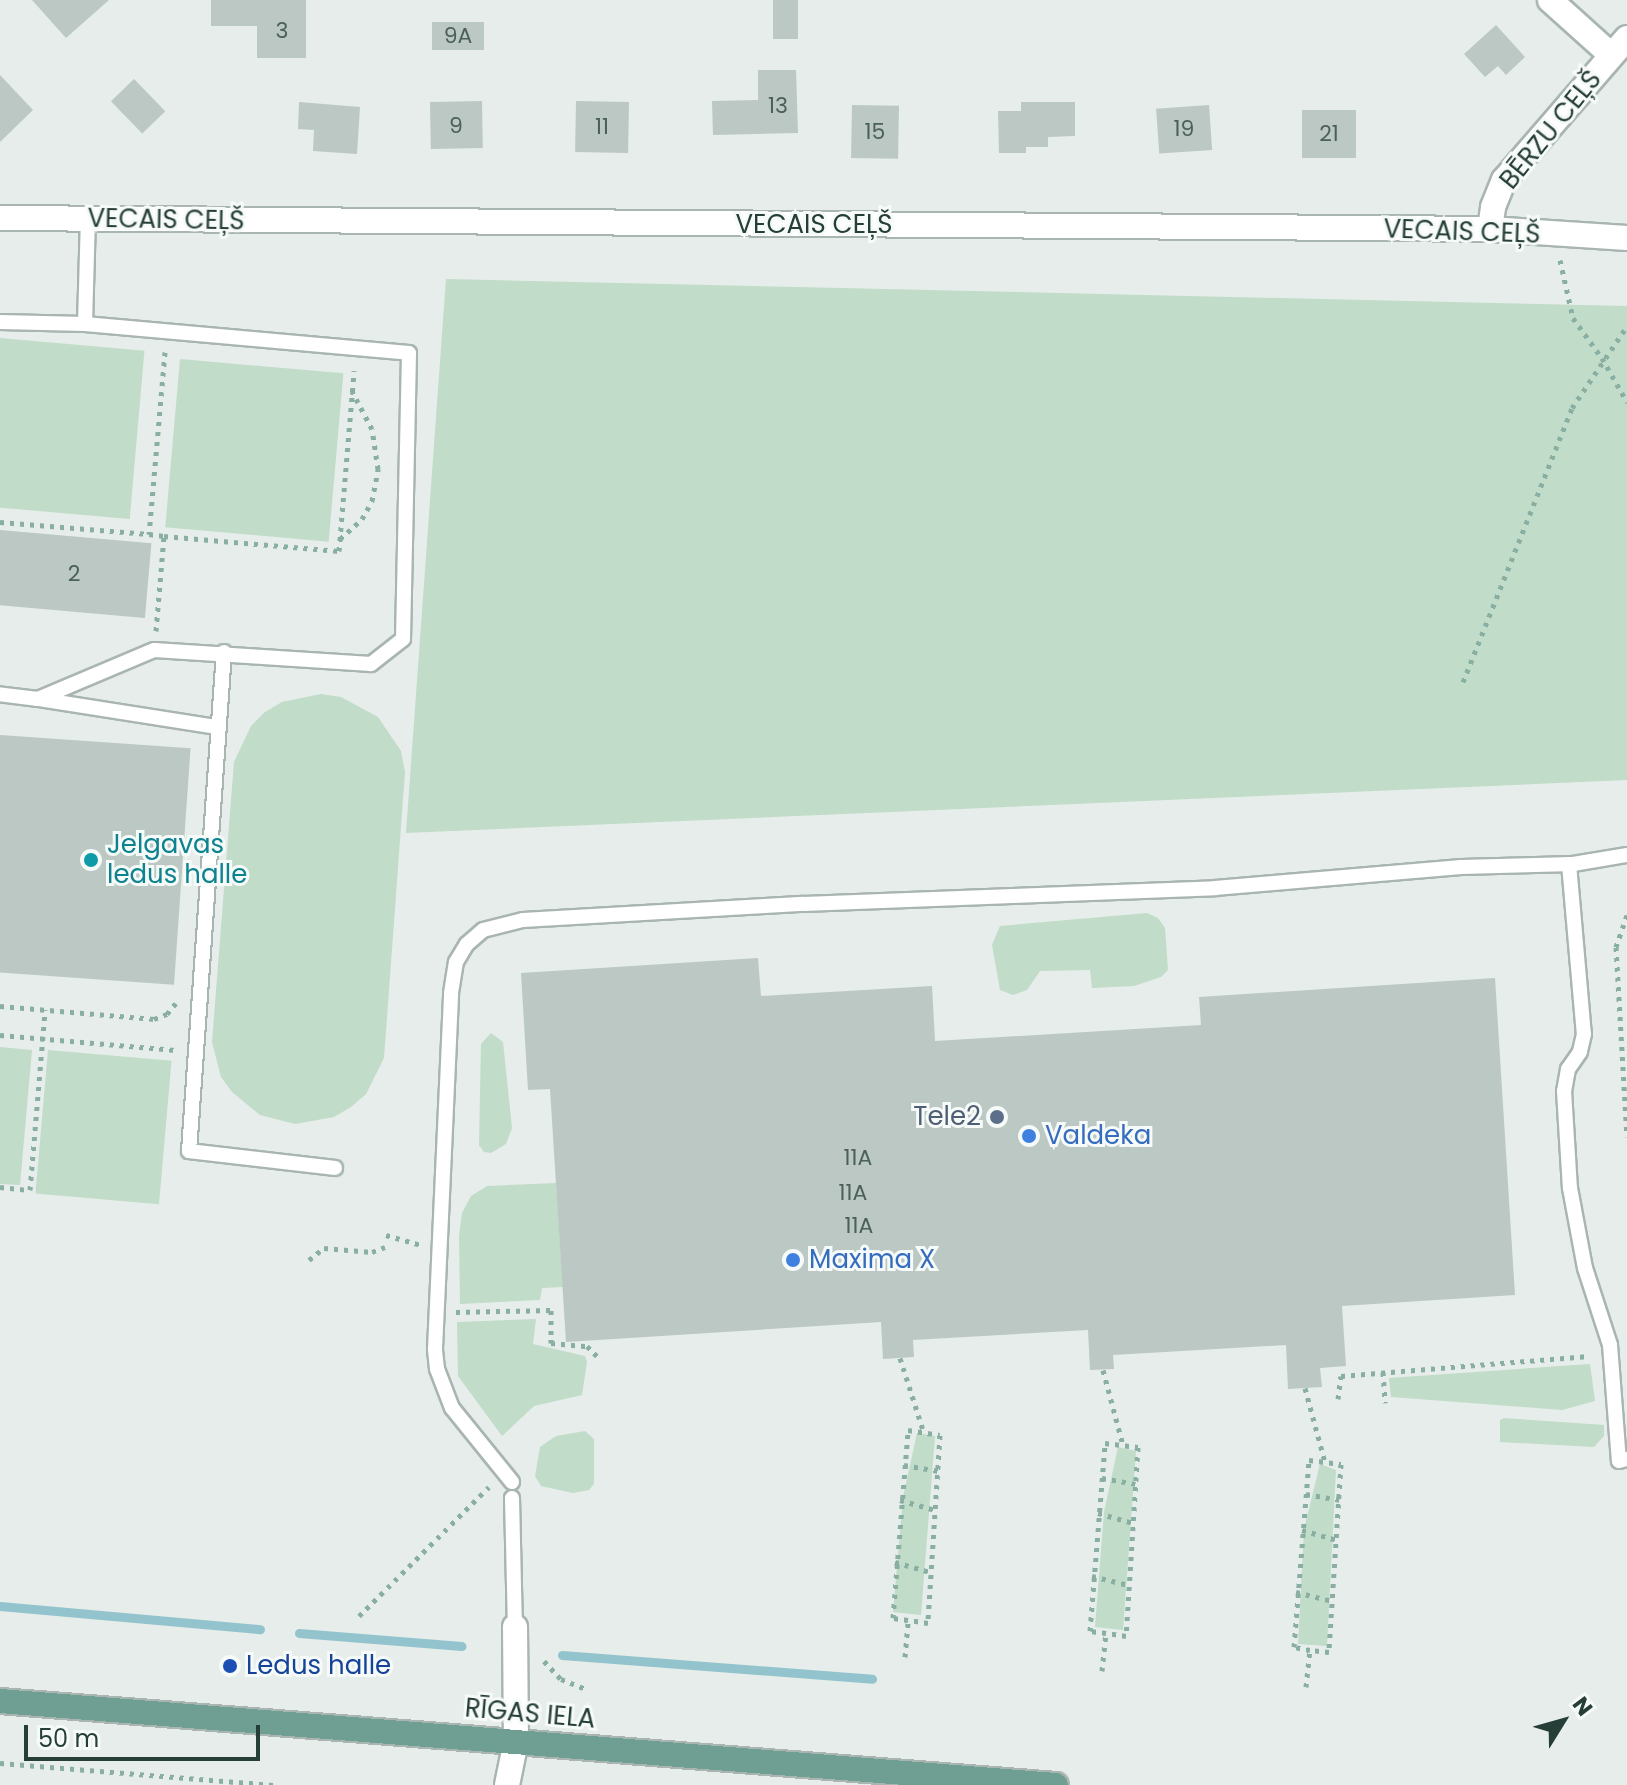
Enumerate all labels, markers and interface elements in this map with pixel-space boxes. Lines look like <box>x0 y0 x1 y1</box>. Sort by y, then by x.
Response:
house number: 3 <box>276 18 288 44</box>
house number: 9A <box>444 23 472 49</box>
street label: BĒRZU CEĻŠ <box>1494 64 1608 196</box>
house number: 13 <box>768 93 788 119</box>
house number: 9 <box>449 113 463 139</box>
house number: 11 <box>595 114 609 140</box>
house number: 19 <box>1174 116 1194 142</box>
house number: 15 <box>865 119 885 145</box>
house number: 21 <box>1319 121 1339 147</box>
street label: VECAIS CEĻŠ <box>87 203 245 237</box>
street label: VECAIS CEĻŠ <box>735 209 893 241</box>
street label: VECAIS CEĻŠ <box>1383 214 1541 250</box>
house number: 2 <box>68 561 80 587</box>
place label: Jelgavas ledus halle <box>107 829 247 890</box>
marker: Jelgavas ledus halle <box>82 851 100 869</box>
place label: Tele2 <box>913 1101 981 1133</box>
marker: Tele2 <box>988 1108 1006 1126</box>
place label: Valdeka <box>1045 1120 1151 1152</box>
marker: Valdeka <box>1020 1127 1038 1145</box>
house number: 11A <box>844 1145 872 1171</box>
house number: 11A <box>839 1180 867 1206</box>
house number: 11A <box>845 1213 873 1239</box>
place label: Maxima X <box>809 1244 935 1276</box>
marker: Maxima X <box>784 1251 802 1269</box>
place label: Ledus halle <box>246 1650 391 1682</box>
marker: Ledus halle <box>221 1657 239 1675</box>
north arrow <box>1523 1681 1603 1761</box>
text: N <box>1565 1690 1600 1722</box>
street label: RĪGAS IELA <box>464 1693 596 1735</box>
scale bar <box>28 1709 264 1759</box>
text: 50 m <box>38 1722 99 1755</box>

